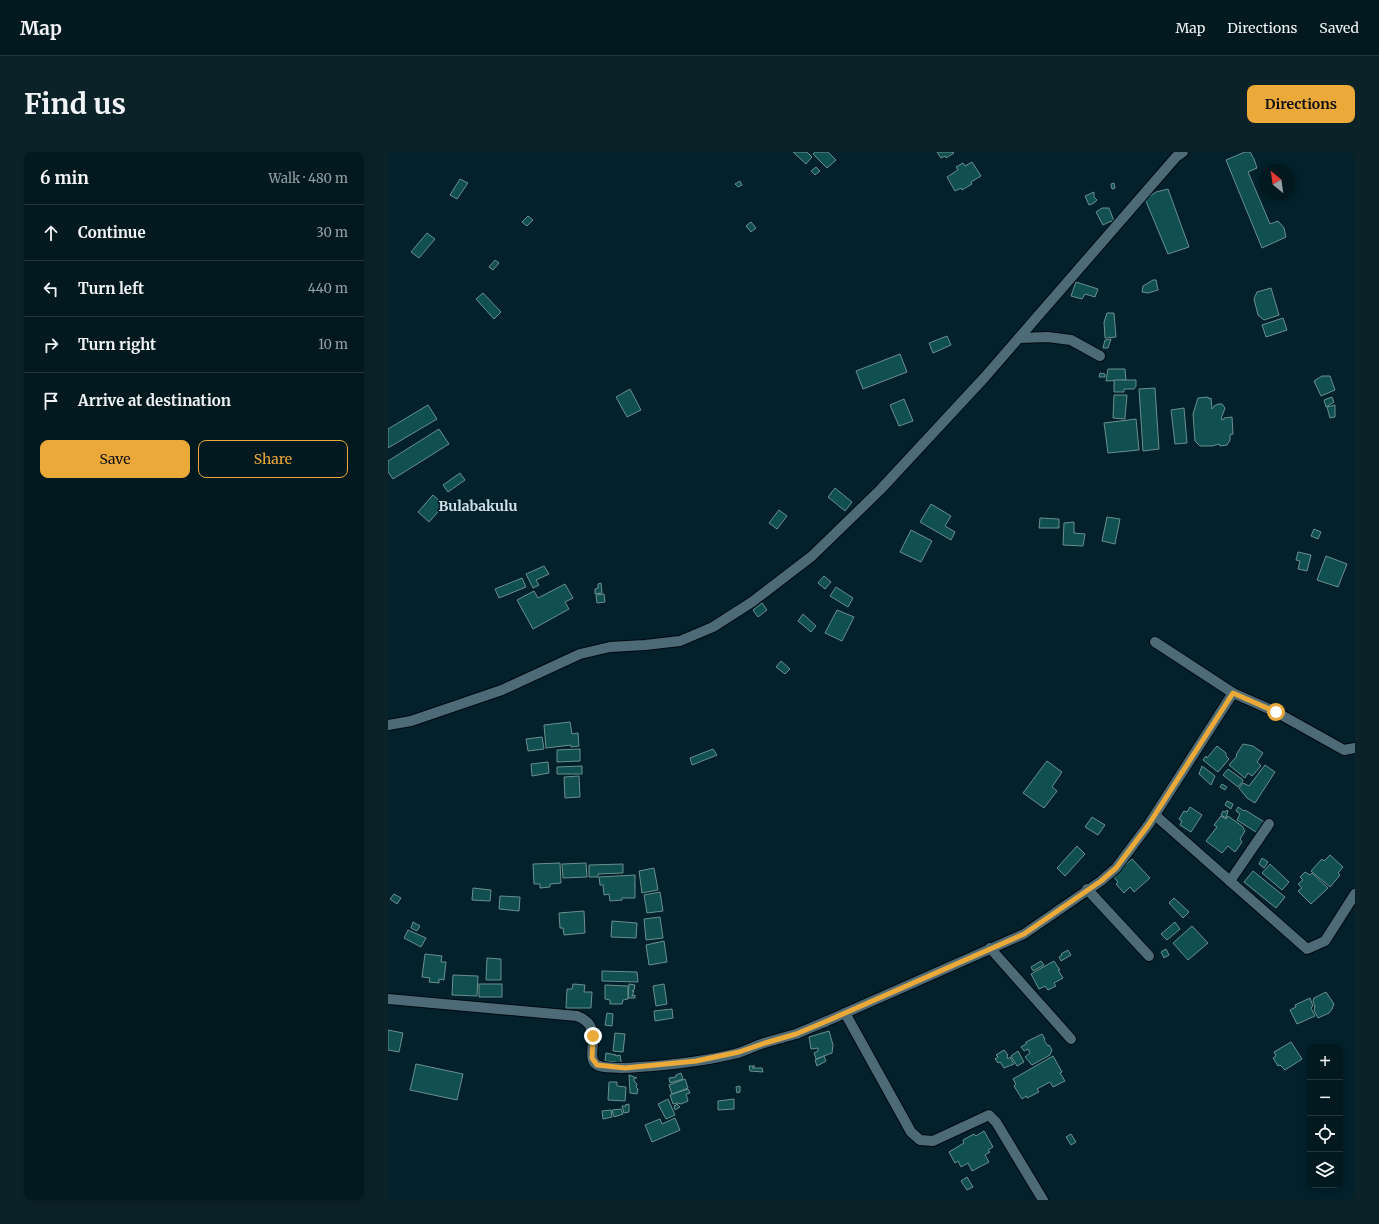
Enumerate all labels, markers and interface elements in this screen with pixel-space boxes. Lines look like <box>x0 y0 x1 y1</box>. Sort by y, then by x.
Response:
text: Map <box>20 16 62 40</box>
text: Map <box>1175 19 1205 37</box>
text: Directions <box>1227 19 1297 37</box>
text: Saved <box>1319 19 1359 37</box>
button: Directions <box>1247 85 1355 123</box>
text: Find us <box>24 86 126 122</box>
north arrow <box>1259 164 1295 200</box>
text: 6 min <box>40 167 89 189</box>
text: Walk · 480 m <box>269 170 348 187</box>
icon: ahead <box>40 222 62 244</box>
text: Continue <box>78 223 146 242</box>
text: 30 m <box>316 224 348 241</box>
icon: left <box>40 278 62 300</box>
text: Turn left <box>78 279 144 298</box>
text: 440 m <box>308 280 348 297</box>
icon: right <box>40 334 62 356</box>
text: Turn right <box>78 335 156 354</box>
text: 10 m <box>318 336 348 353</box>
icon: arrive <box>40 390 62 412</box>
text: Arrive at destination <box>78 391 231 410</box>
button: Save <box>40 440 190 478</box>
button: Share <box>198 440 348 478</box>
district label: Bulabakulu <box>439 497 517 515</box>
route start <box>1267 703 1285 721</box>
route end <box>584 1027 602 1045</box>
map controls <box>1307 1044 1343 1188</box>
button: + <box>1307 1044 1343 1080</box>
button: − <box>1307 1080 1343 1116</box>
button: locate <box>1307 1116 1343 1152</box>
button: layers <box>1307 1152 1343 1188</box>

